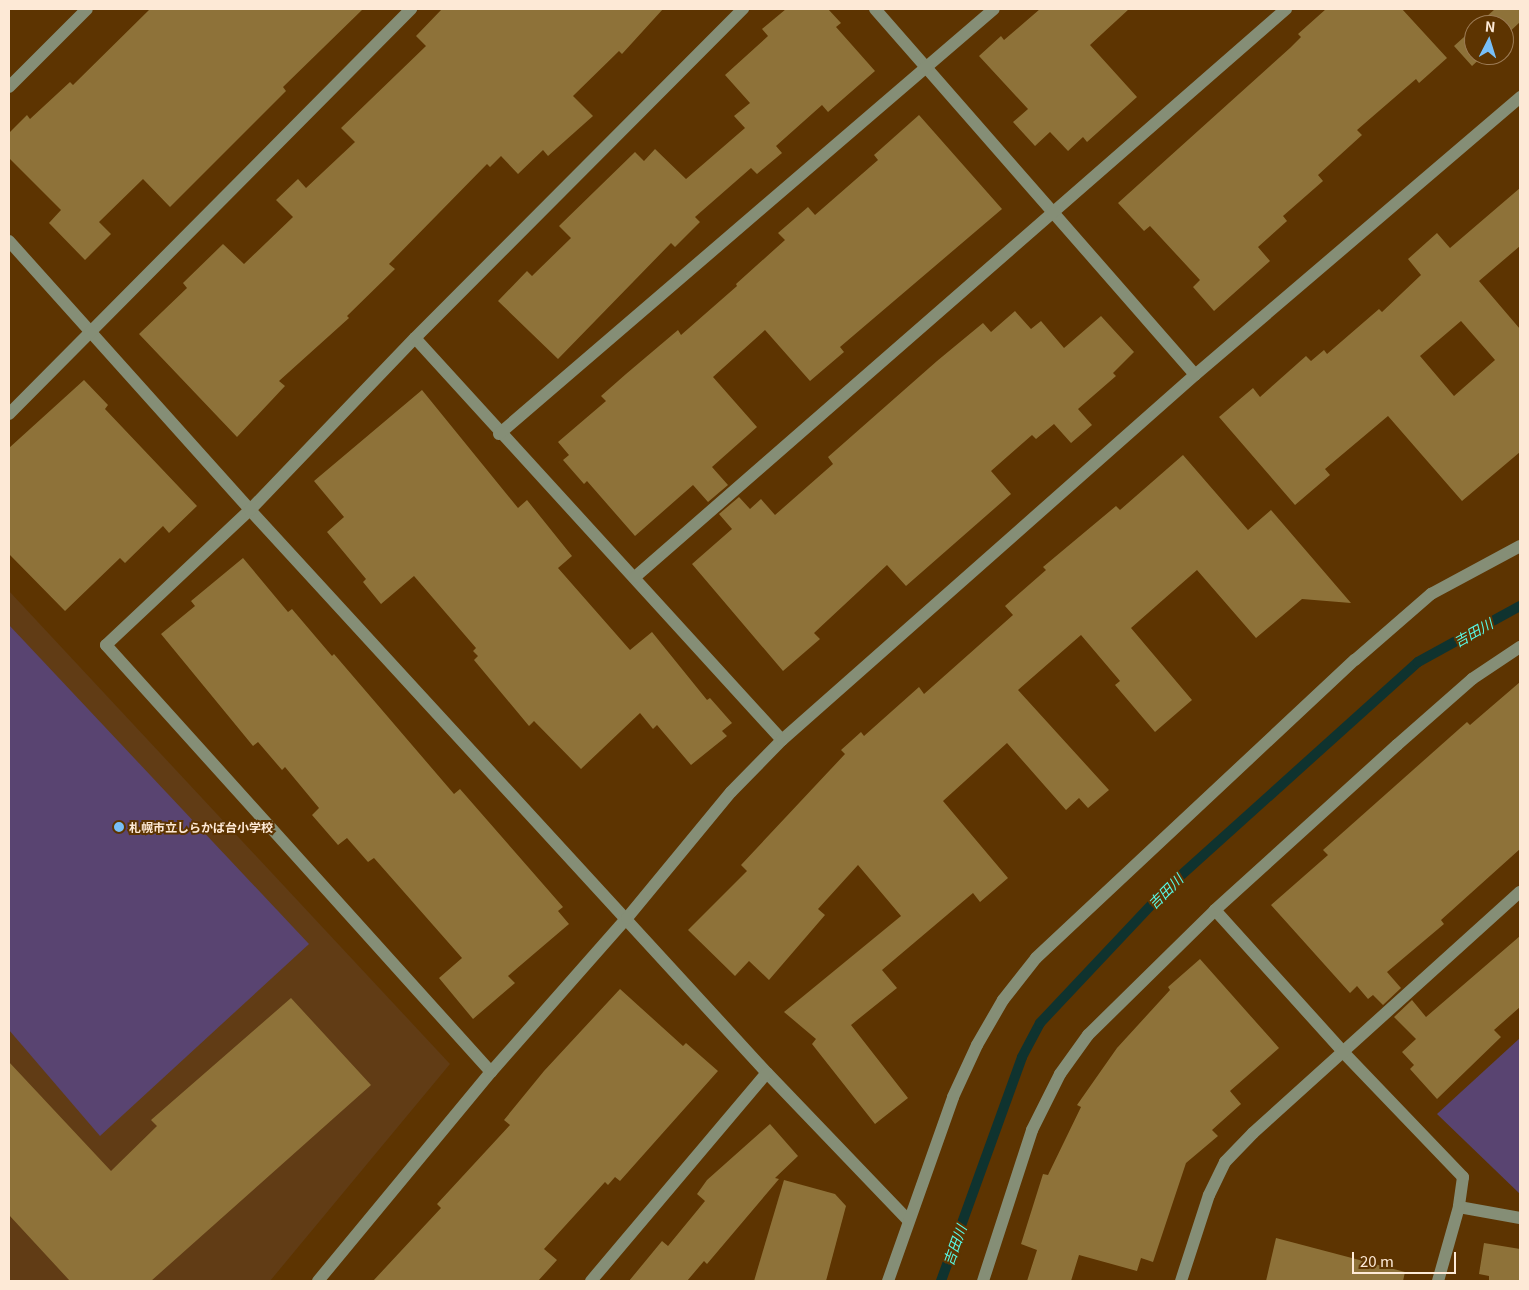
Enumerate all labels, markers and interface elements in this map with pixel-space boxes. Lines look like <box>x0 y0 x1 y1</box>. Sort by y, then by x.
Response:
north arrow <box>1464 15 1514 65</box>
text: N <box>1484 16 1496 36</box>
water label: 吉田川 <box>1451 614 1495 650</box>
place label: 札幌市立しらかば台小学校 <box>129 820 273 834</box>
marker: 札幌市立しらかば台小学校 <box>113 821 125 833</box>
water label: 吉田川 <box>1144 870 1186 912</box>
water label: 吉田川 <box>939 1222 969 1268</box>
scale bar <box>1354 1242 1458 1274</box>
text: 20 m <box>1360 1250 1394 1271</box>

